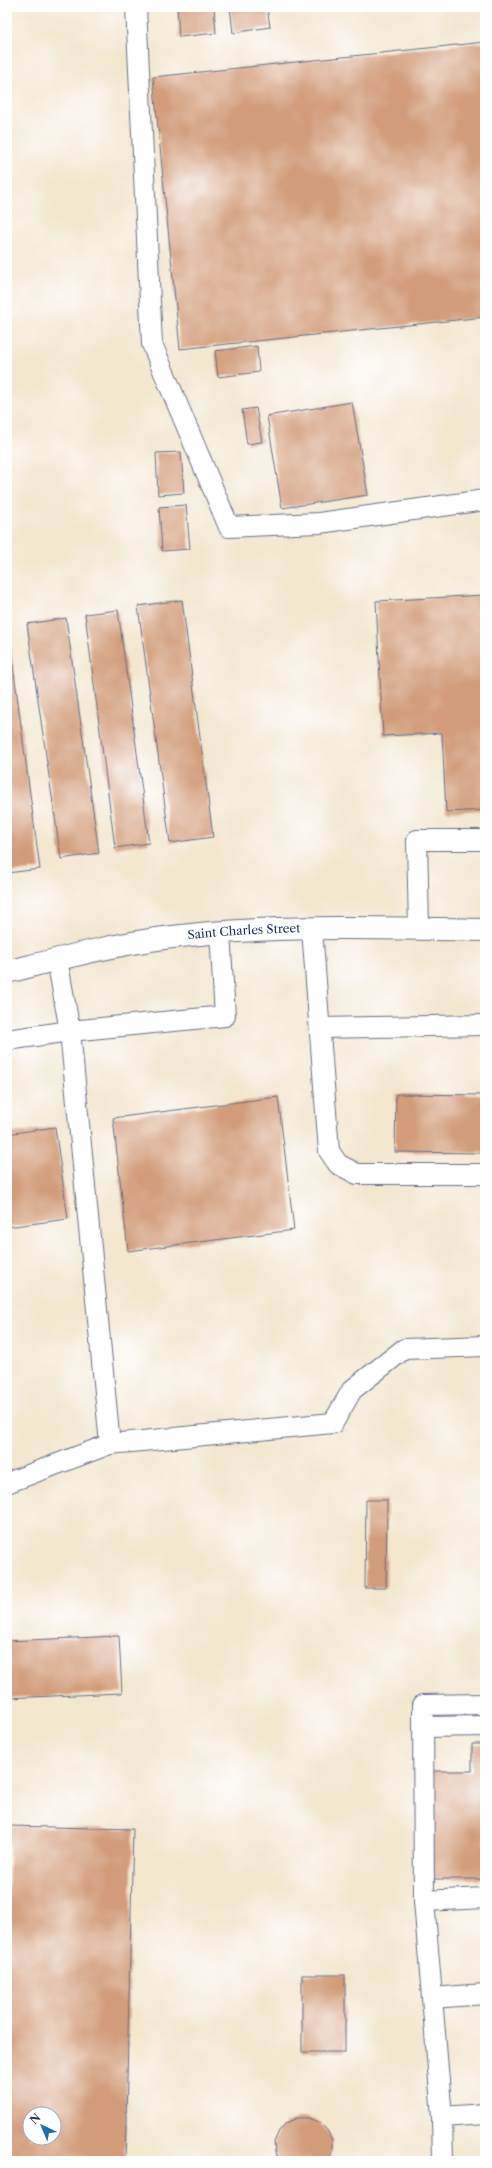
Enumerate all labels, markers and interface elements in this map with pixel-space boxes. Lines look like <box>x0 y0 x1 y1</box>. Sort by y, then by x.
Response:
street label: Saint Charles Street <box>187 920 301 942</box>
north arrow <box>22 2106 62 2146</box>
text: N <box>27 2110 44 2127</box>

